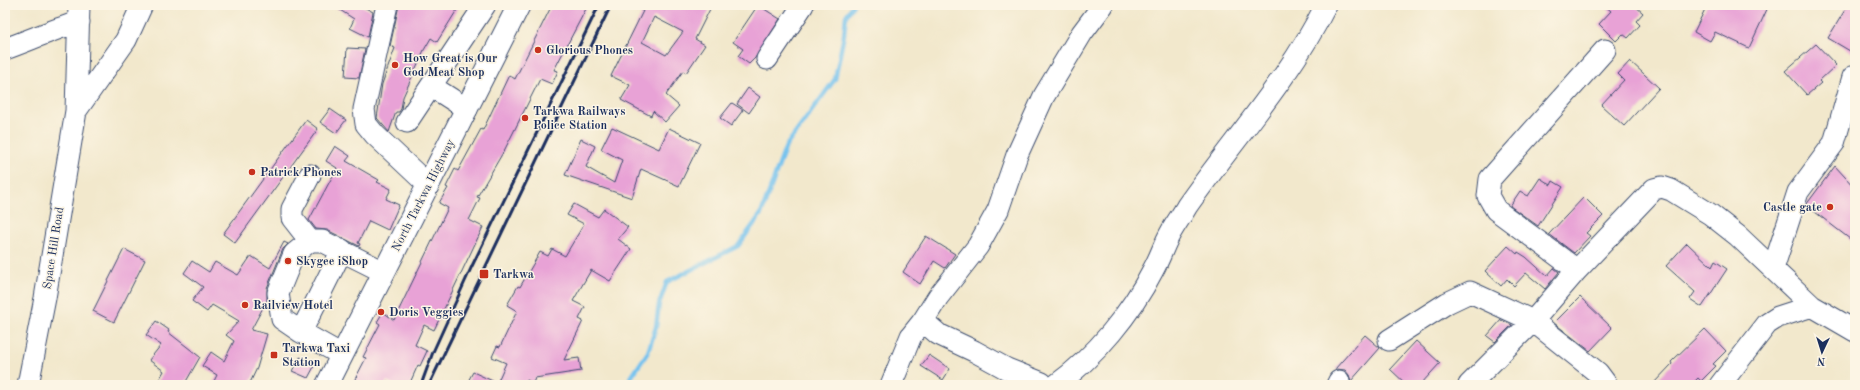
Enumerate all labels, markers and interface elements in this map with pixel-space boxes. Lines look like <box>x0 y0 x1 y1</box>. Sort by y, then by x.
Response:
marker: Glorious Phones <box>533 45 543 55</box>
place label: Glorious Phones <box>546 45 633 57</box>
place label: How Great is Our God Meat Shop <box>403 53 497 79</box>
marker: How Great is Our God Meat Shop <box>390 60 400 70</box>
place label: Tarkwa Railways Police Station <box>533 106 625 132</box>
marker: Tarkwa Railways Police Station <box>520 113 530 123</box>
street label: North Tarkwa Highway <box>390 137 458 254</box>
marker: Patrick Phones <box>247 167 257 177</box>
place label: Patrick Phones <box>260 167 342 179</box>
place label: Castle gate <box>1763 202 1822 214</box>
marker: Castle gate <box>1825 202 1835 212</box>
street label: Space Hill Road <box>42 206 66 290</box>
marker: Skygee iShop <box>283 256 293 266</box>
place label: Skygee iShop <box>296 256 368 268</box>
marker: Tarkwa <box>478 268 490 280</box>
place label: Tarkwa <box>493 269 534 281</box>
marker: Railview Hotel <box>240 300 250 310</box>
place label: Railview Hotel <box>253 300 333 312</box>
marker: Doris Veggies <box>376 307 386 317</box>
place label: Doris Veggies <box>389 307 463 319</box>
north arrow <box>1802 332 1842 372</box>
place label: Tarkwa Taxi Station <box>282 343 351 369</box>
marker: Tarkwa Taxi Station <box>269 350 279 360</box>
text: N <box>1816 355 1826 366</box>

